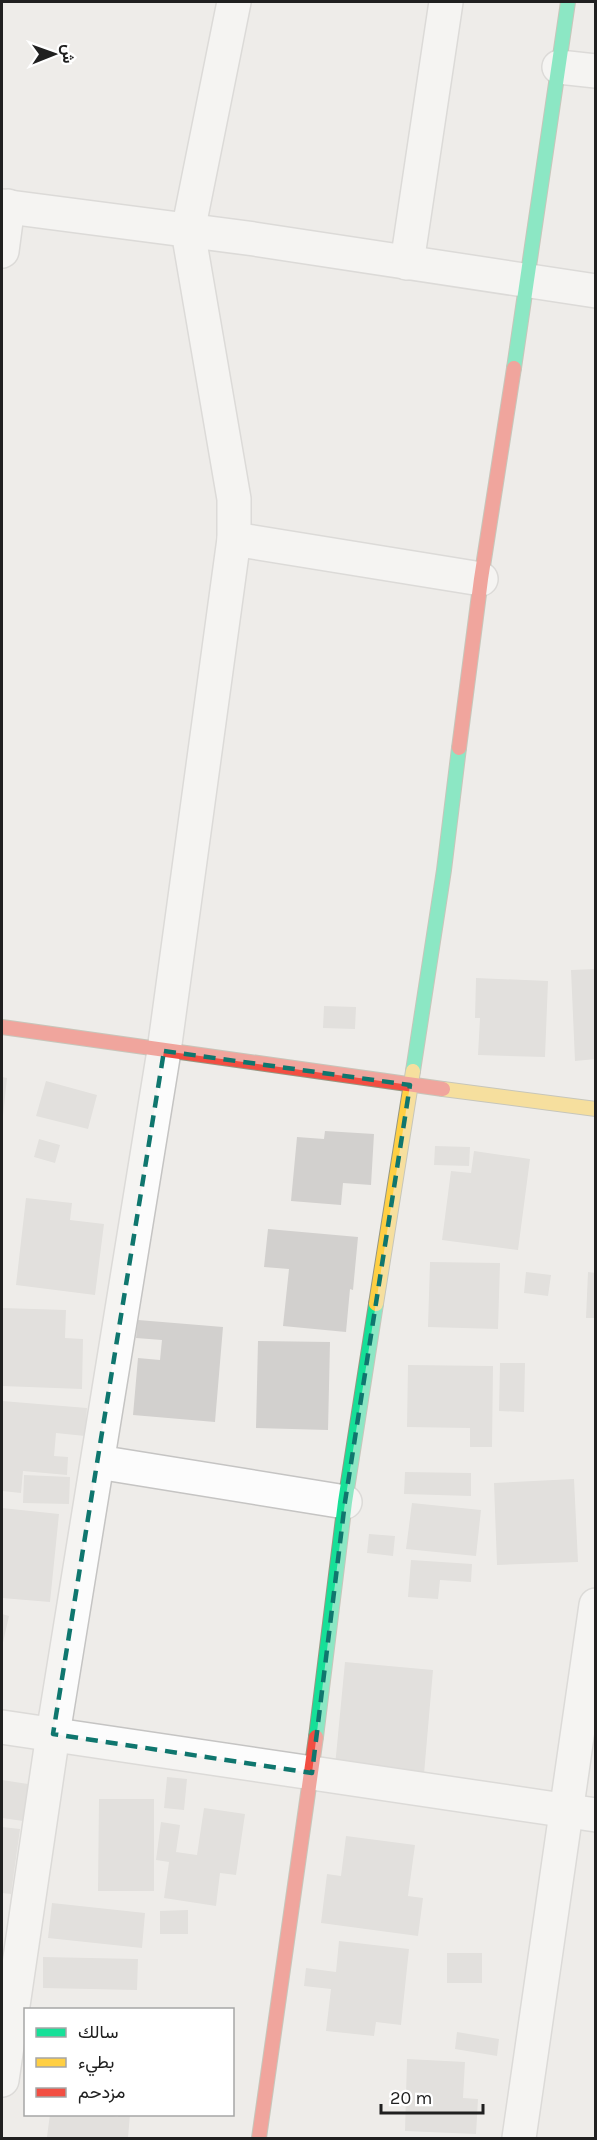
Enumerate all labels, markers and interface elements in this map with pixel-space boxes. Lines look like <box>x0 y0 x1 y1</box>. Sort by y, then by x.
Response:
north arrow <box>24 24 84 84</box>
text: ش <box>59 44 78 64</box>
legend <box>24 2008 234 2116</box>
text: سالك <box>78 2021 118 2043</box>
text: بطيء <box>78 2051 114 2077</box>
scale bar <box>381 2077 483 2115</box>
text: مزدحم <box>78 2081 125 2104</box>
text: 20 m <box>390 2087 432 2109</box>

